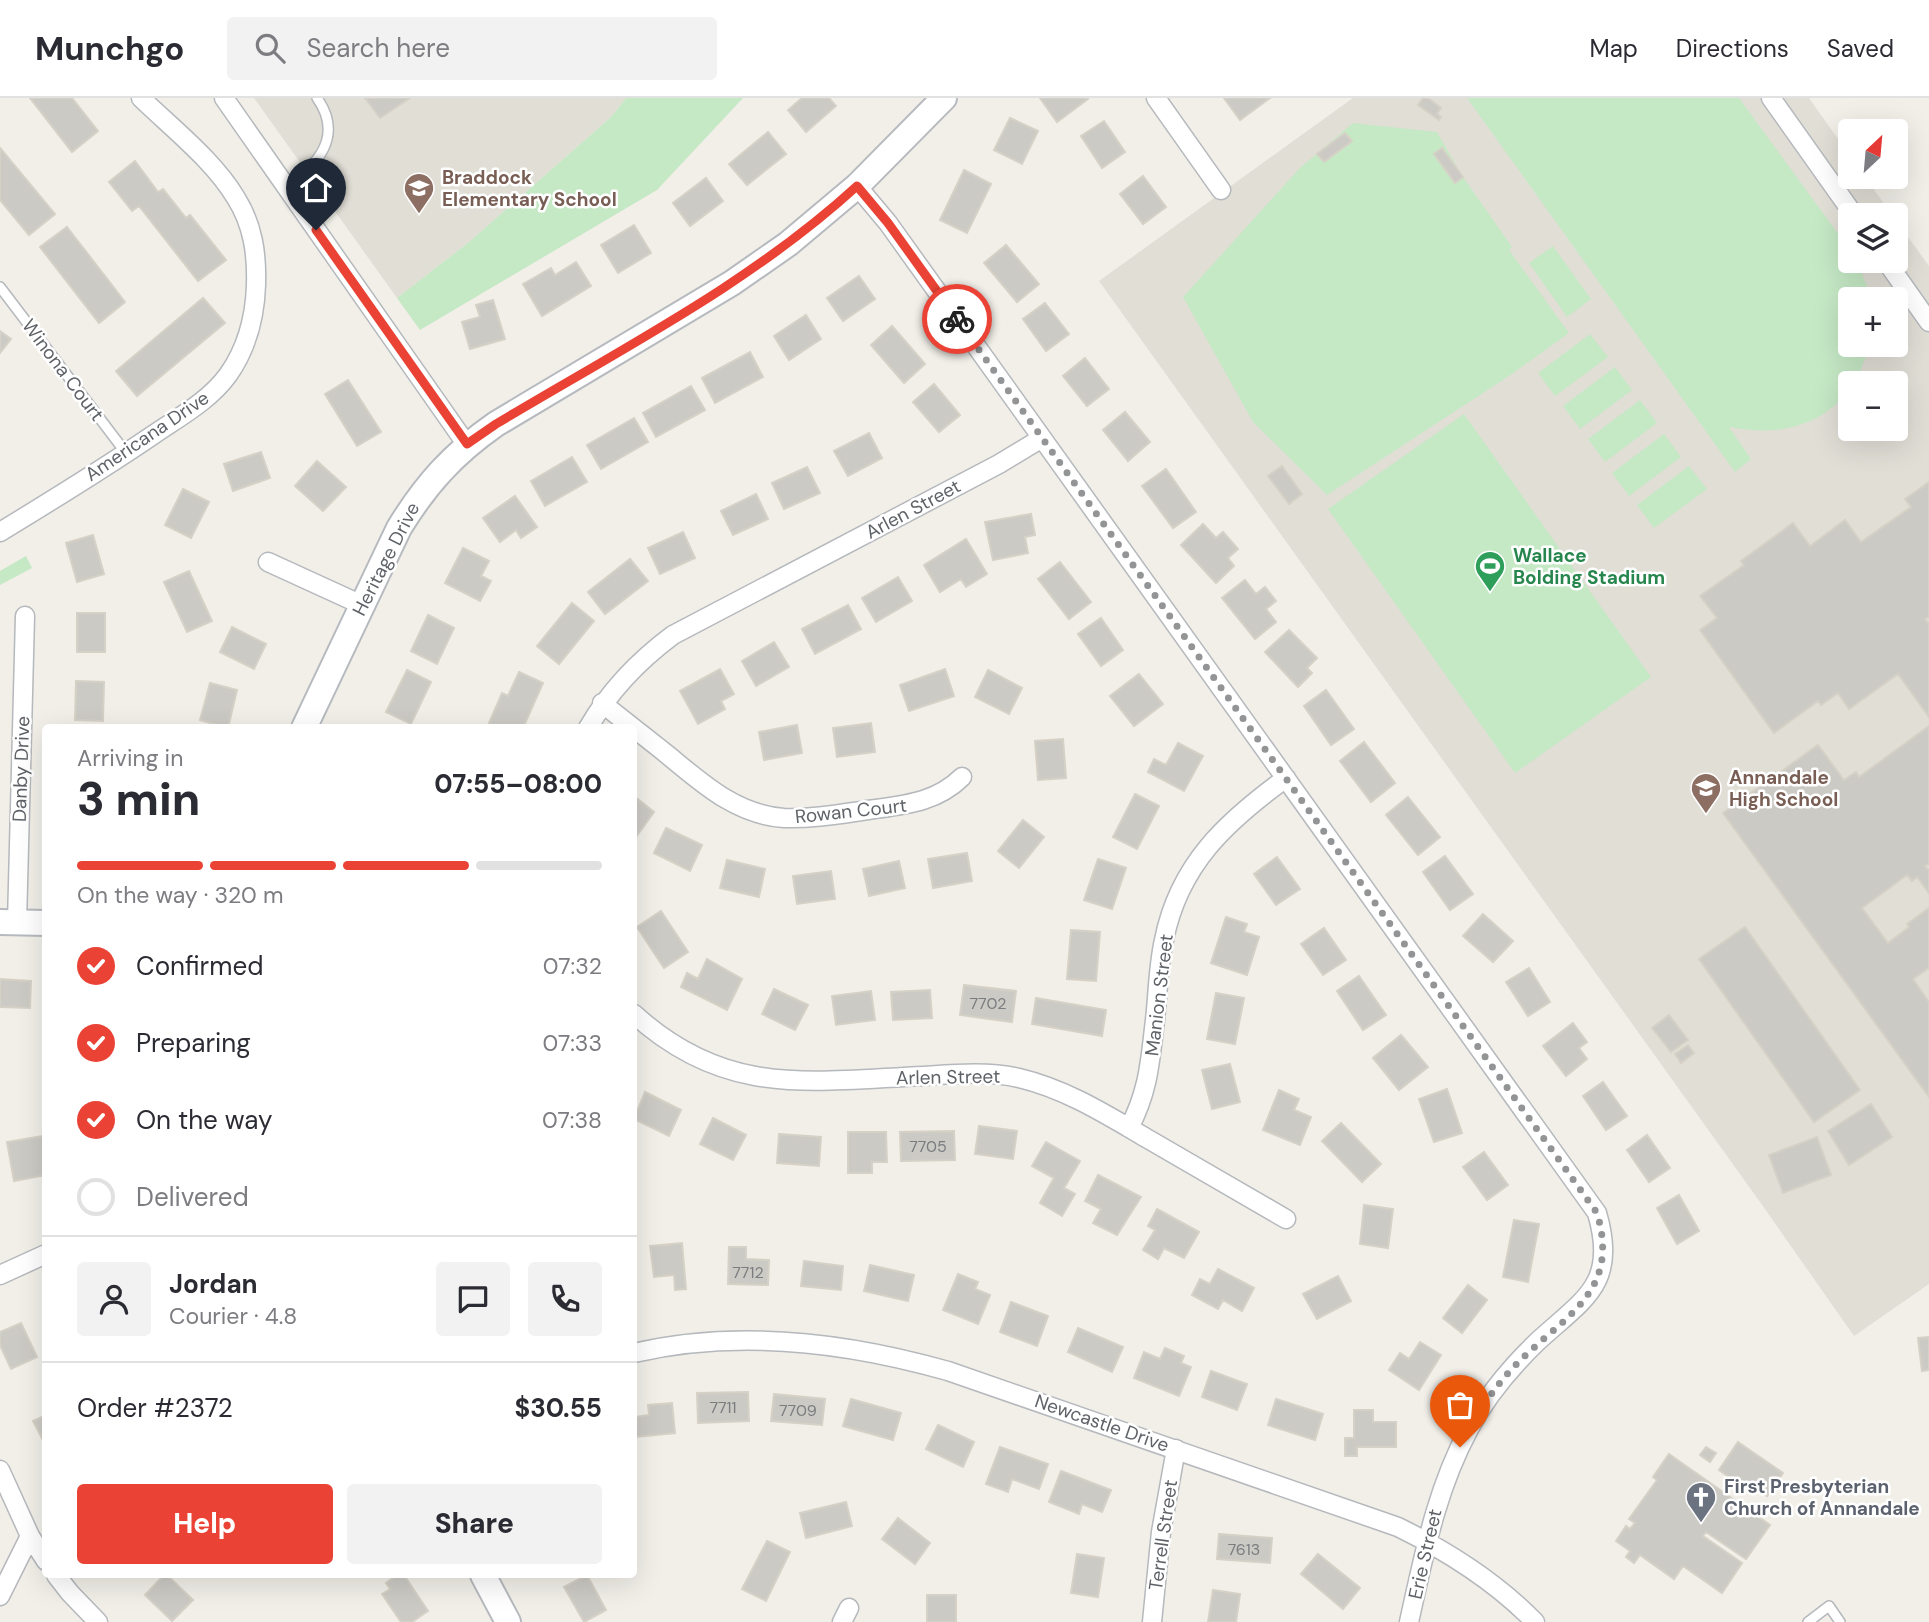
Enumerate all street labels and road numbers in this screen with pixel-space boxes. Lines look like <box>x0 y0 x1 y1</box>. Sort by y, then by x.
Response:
street label: Winona Court <box>16 314 110 426</box>
street label: Americana Drive <box>80 385 214 487</box>
street label: Arlen Street <box>861 473 965 545</box>
street label: Heritage Drive <box>347 498 425 620</box>
street label: Danby Drive <box>7 716 35 822</box>
street label: Rowan Court <box>794 793 908 829</box>
street label: Manion Street <box>1139 933 1179 1057</box>
street label: Arlen Street <box>896 1064 1000 1090</box>
street label: Newcastle Drive <box>1031 1388 1173 1458</box>
street label: Terrell Street <box>1143 1478 1183 1592</box>
street label: Erie Street <box>1402 1506 1448 1602</box>

